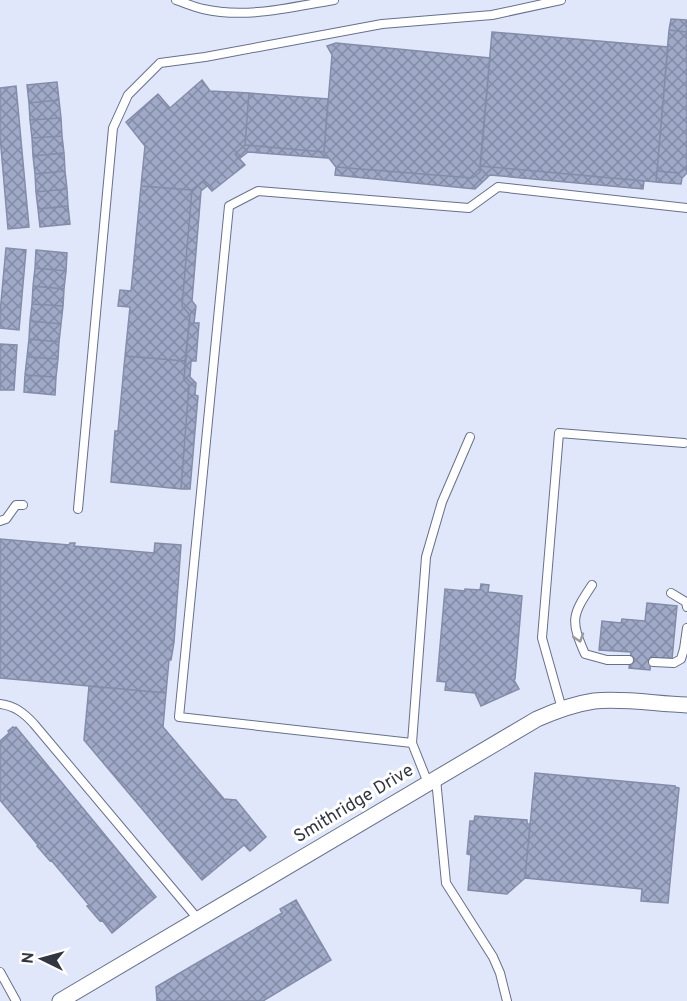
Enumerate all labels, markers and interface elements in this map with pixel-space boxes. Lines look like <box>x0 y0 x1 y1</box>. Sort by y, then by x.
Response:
one-way arrow <box>572 632 584 643</box>
street label: Smithridge Drive <box>290 759 418 849</box>
north arrow <box>12 929 72 989</box>
text: N <box>19 951 40 964</box>

